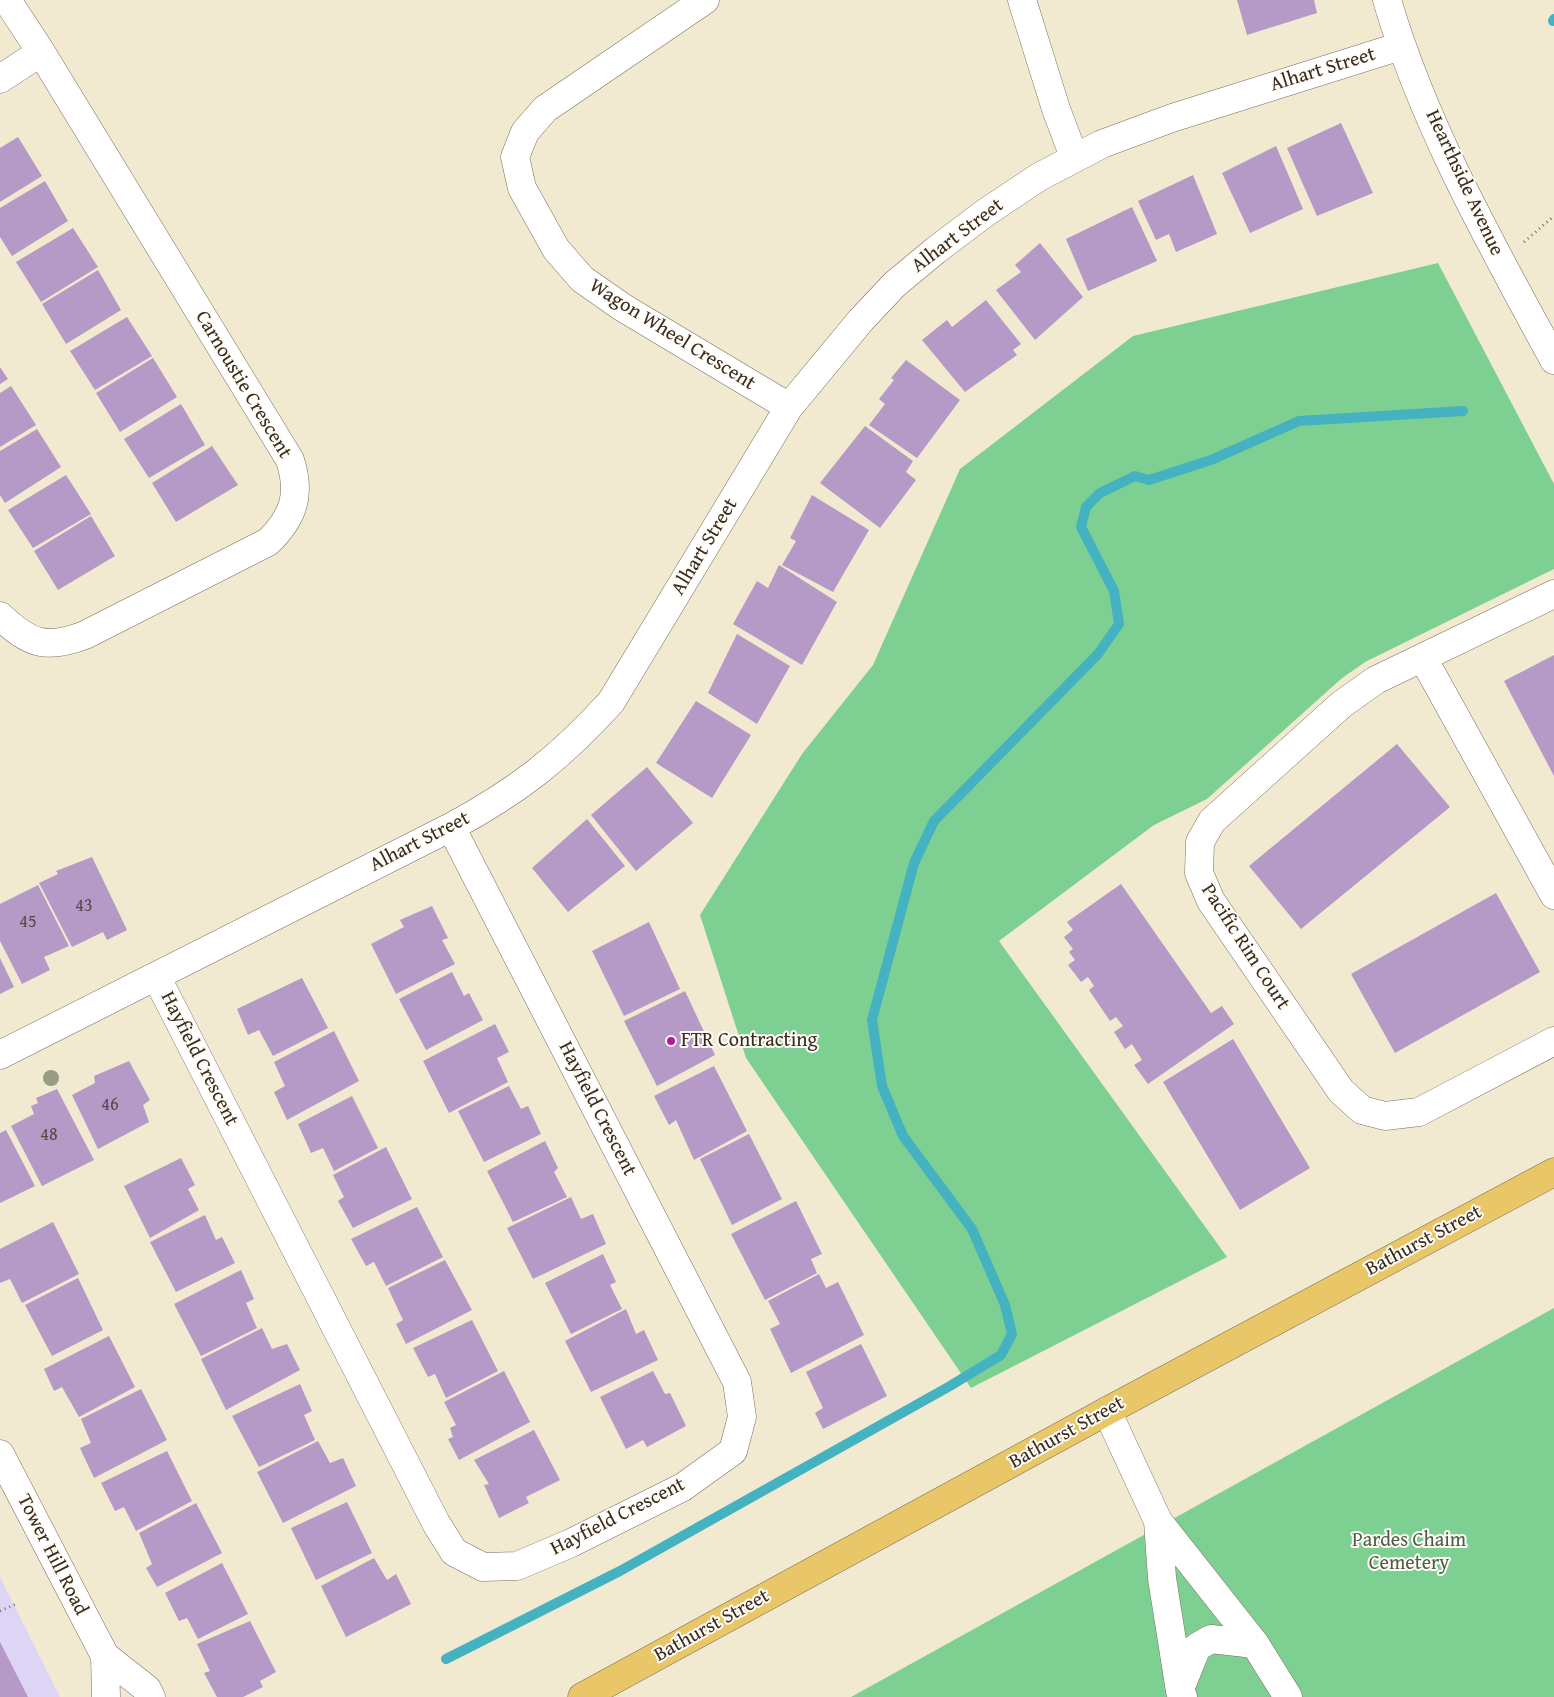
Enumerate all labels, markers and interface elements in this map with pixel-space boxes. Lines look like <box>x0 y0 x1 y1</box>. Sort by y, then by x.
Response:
street label: Alhart Street <box>1268 43 1378 97</box>
street label: Hearthside Avenue <box>1420 106 1508 260</box>
street label: Alhart Street <box>907 194 1009 278</box>
street label: Wagon Wheel Crescent <box>585 274 759 396</box>
street label: Carnoustie Crescent <box>189 307 297 463</box>
street label: Alhart Street <box>667 494 743 600</box>
street label: Alhart Street <box>366 807 474 877</box>
street label: Pacific Rim Court <box>1195 880 1295 1014</box>
house number: 43 <box>75 895 93 917</box>
house number: 45 <box>19 911 37 933</box>
street label: Hayfield Crescent <box>155 988 243 1130</box>
place label: FTR Contracting <box>681 1029 817 1053</box>
marker: FTR Contracting <box>665 1035 677 1047</box>
street label: Hayfield Crescent <box>553 1038 641 1180</box>
house number: 46 <box>101 1094 119 1116</box>
house number: 48 <box>40 1124 58 1146</box>
street label: Bathurst Street <box>1362 1200 1486 1282</box>
street label: Bathurst Street <box>1005 1391 1129 1475</box>
street label: Hayfield Crescent <box>547 1473 689 1561</box>
street label: Tower Hill Road <box>11 1491 93 1619</box>
park label: Pardes Chaim Cemetery <box>1352 1529 1466 1576</box>
street label: Bathurst Street <box>650 1584 774 1668</box>

